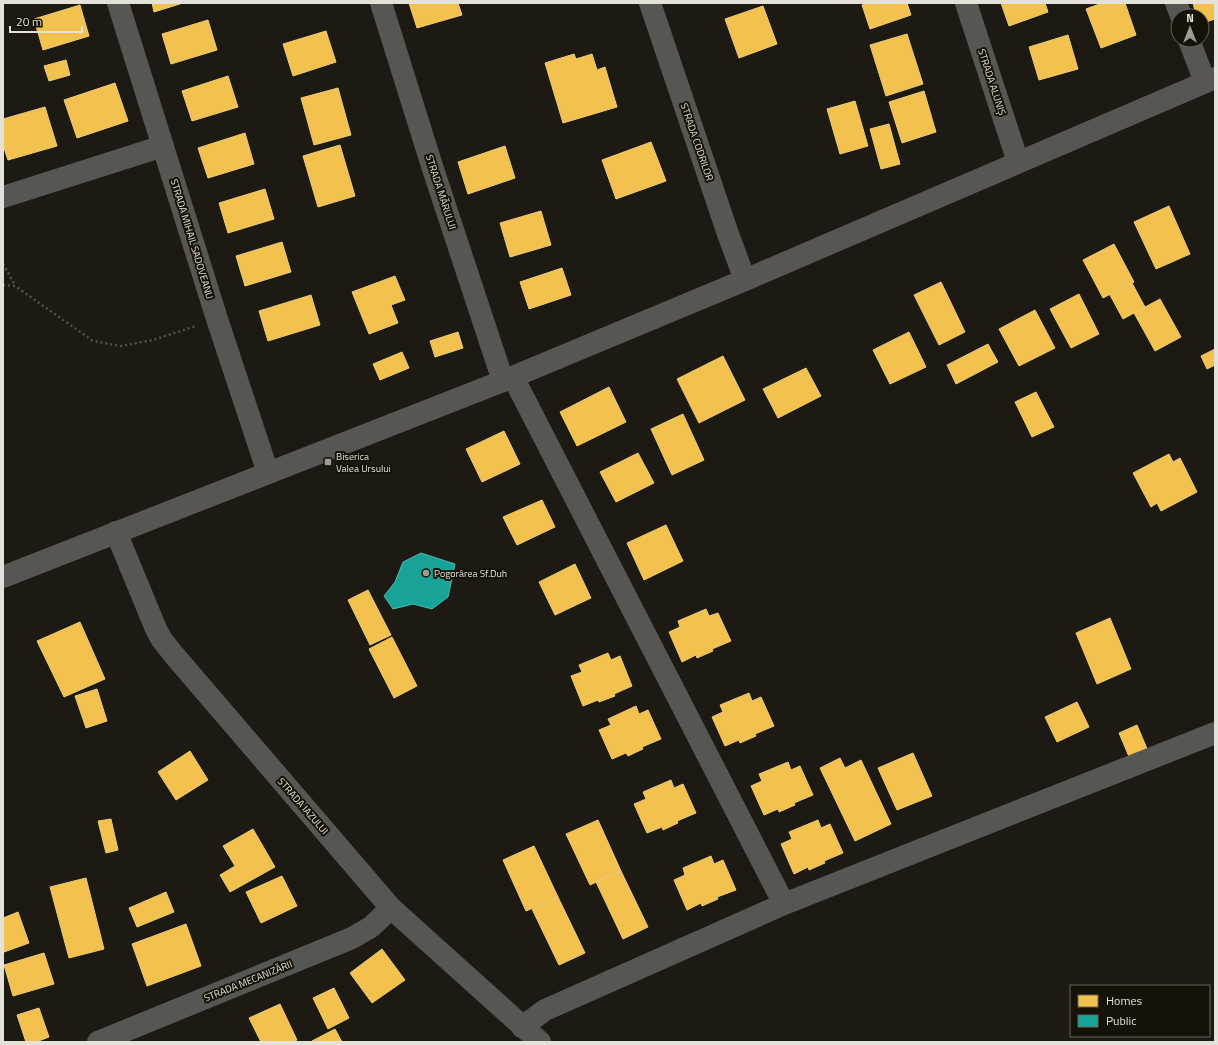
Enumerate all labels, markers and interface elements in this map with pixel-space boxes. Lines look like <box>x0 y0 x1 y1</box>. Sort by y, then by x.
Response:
scale bar <box>10 8 82 34</box>
north arrow <box>1170 8 1210 48</box>
text: N <box>1186 10 1194 26</box>
text: 20 m <box>16 12 42 31</box>
street label: STRADA ALUNIȘ <box>974 47 1010 117</box>
street label: STRADA CODRILOR <box>677 101 717 183</box>
street label: STRADA MĂRULUI <box>422 153 460 231</box>
street label: STRADA MIHAIL SADOVEANU <box>167 177 217 301</box>
place label: Biserica Valea Ursului <box>336 449 391 476</box>
marker: Biserica Valea Ursului <box>323 457 333 467</box>
place label: Pogorârea Sf.Duh <box>434 566 507 581</box>
marker: Pogorârea Sf.Duh <box>421 568 431 578</box>
street label: STRADA IAZULUI <box>274 774 332 838</box>
street label: STRADA MECANIZĂRII <box>202 956 294 1006</box>
legend <box>1070 985 1210 1037</box>
text: Homes <box>1106 991 1142 1010</box>
text: Public <box>1106 1011 1136 1030</box>

